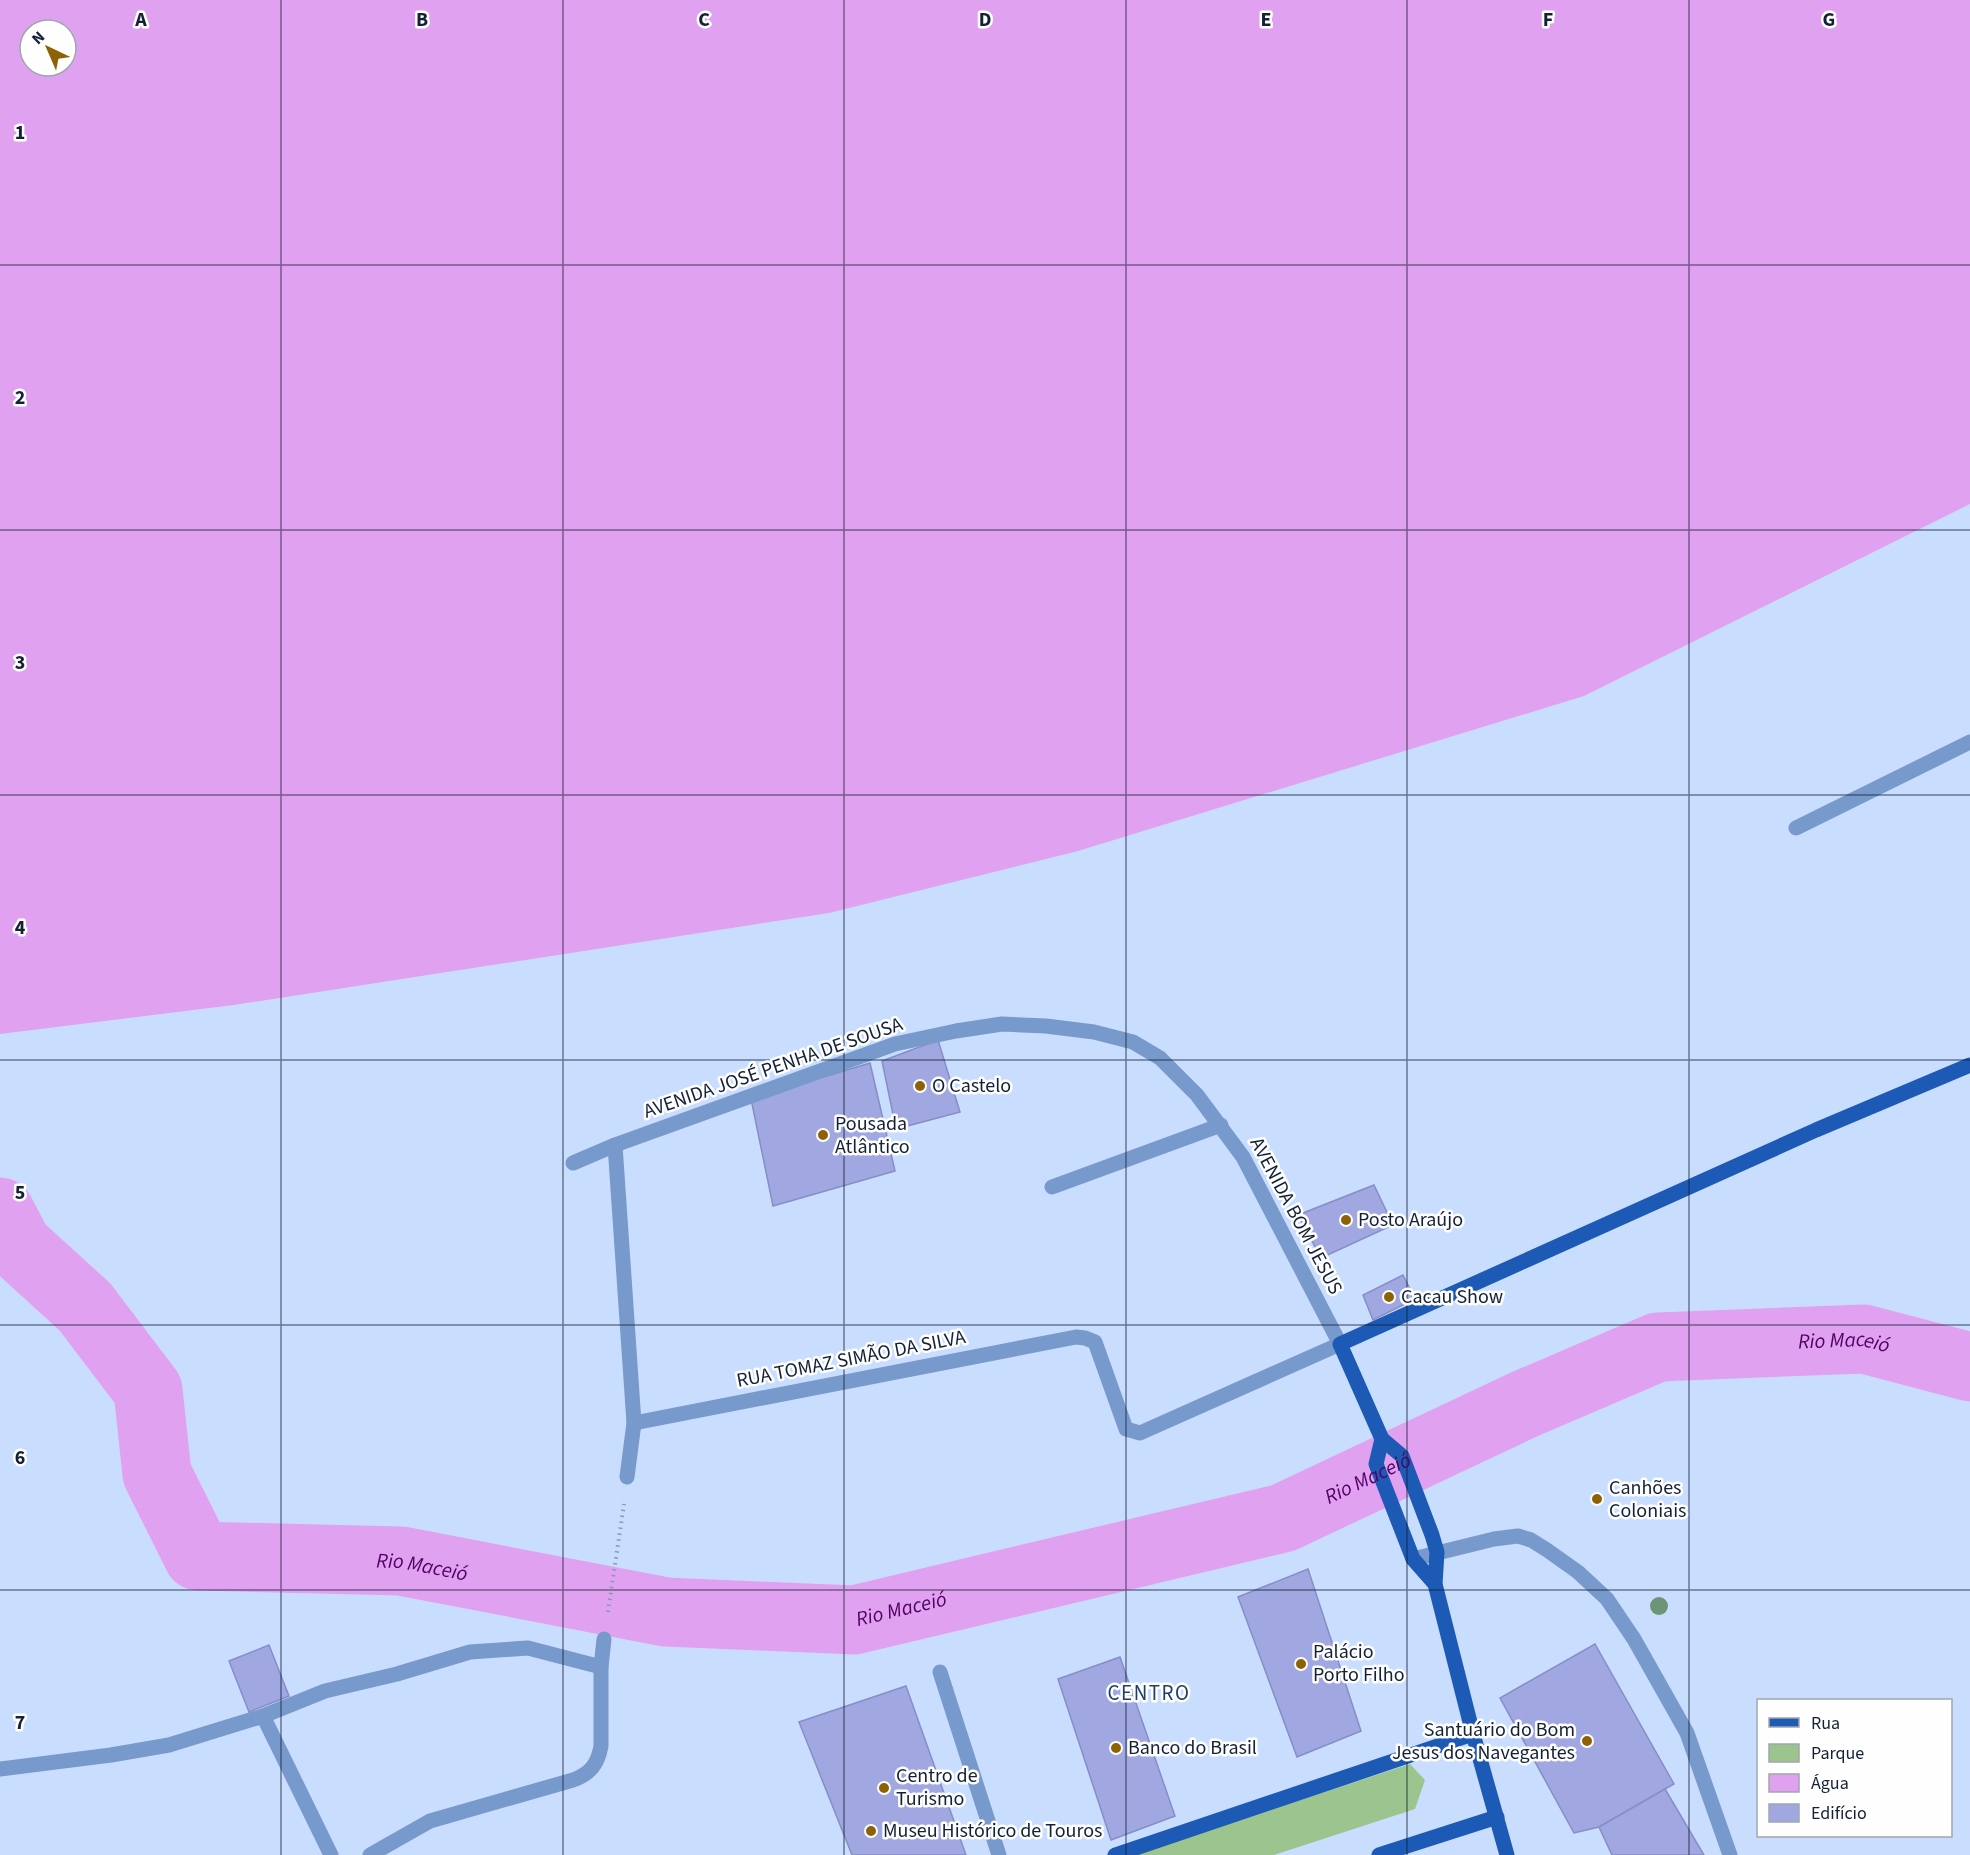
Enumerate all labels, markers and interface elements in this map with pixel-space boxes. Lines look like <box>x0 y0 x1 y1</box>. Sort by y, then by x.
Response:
text: A <box>134 6 147 34</box>
text: B <box>416 6 428 34</box>
text: C <box>698 6 710 34</box>
text: D <box>979 6 991 34</box>
text: E <box>1261 6 1271 34</box>
text: F <box>1543 6 1553 34</box>
text: G <box>1823 6 1835 34</box>
north arrow <box>18 18 78 78</box>
text: N <box>27 26 50 50</box>
text: 1 <box>15 119 25 147</box>
text: 2 <box>15 384 25 412</box>
text: 3 <box>15 649 25 677</box>
text: 4 <box>15 914 26 942</box>
street label: AVENIDA JOSÉ PENHA DE SOUSA <box>640 1010 906 1126</box>
place label: O Castelo <box>932 1072 1011 1100</box>
marker: O Castelo <box>913 1079 927 1093</box>
place label: Pousada Atlântico <box>835 1110 910 1161</box>
marker: Pousada Atlântico <box>816 1128 830 1142</box>
street label: AVENIDA BOM JESUS <box>1243 1132 1349 1300</box>
text: 5 <box>15 1179 25 1207</box>
place label: Posto Araújo <box>1358 1206 1463 1234</box>
marker: Posto Araújo <box>1339 1213 1353 1227</box>
place label: Cacau Show <box>1401 1283 1503 1311</box>
marker: Cacau Show <box>1382 1290 1396 1304</box>
street label: RUA TOMAZ SIMÃO DA SILVA <box>734 1323 968 1395</box>
water label: Rio Maceió <box>1797 1324 1894 1360</box>
text: 6 <box>15 1444 25 1472</box>
water label: Rio Maceió <box>1319 1445 1416 1511</box>
place label: Canhões Coloniais <box>1609 1474 1686 1525</box>
marker: Canhões Coloniais <box>1590 1492 1604 1506</box>
water label: Rio Maceió <box>376 1545 471 1589</box>
water label: Rio Maceió <box>853 1583 950 1634</box>
place label: Palácio Porto Filho <box>1313 1638 1405 1689</box>
marker: Palácio Porto Filho <box>1294 1657 1308 1671</box>
district label: CENTRO <box>1108 1678 1190 1708</box>
legend <box>1757 1699 1952 1837</box>
text: 7 <box>15 1709 25 1737</box>
text: Rua <box>1811 1711 1840 1736</box>
place label: Santuário do Bom Jesus dos Navegantes <box>1392 1716 1575 1767</box>
place label: Banco do Brasil <box>1128 1734 1257 1762</box>
marker: Santuário do Bom Jesus dos Navegantes <box>1580 1734 1594 1748</box>
marker: Banco do Brasil <box>1109 1741 1123 1755</box>
text: Parque <box>1811 1741 1864 1766</box>
place label: Centro de Turismo <box>896 1762 978 1813</box>
text: Água <box>1811 1771 1849 1796</box>
marker: Centro de Turismo <box>877 1781 891 1795</box>
text: Edifício <box>1811 1801 1867 1826</box>
place label: Museu Histórico de Touros <box>883 1817 1102 1845</box>
marker: Museu Histórico de Touros <box>864 1824 878 1838</box>

